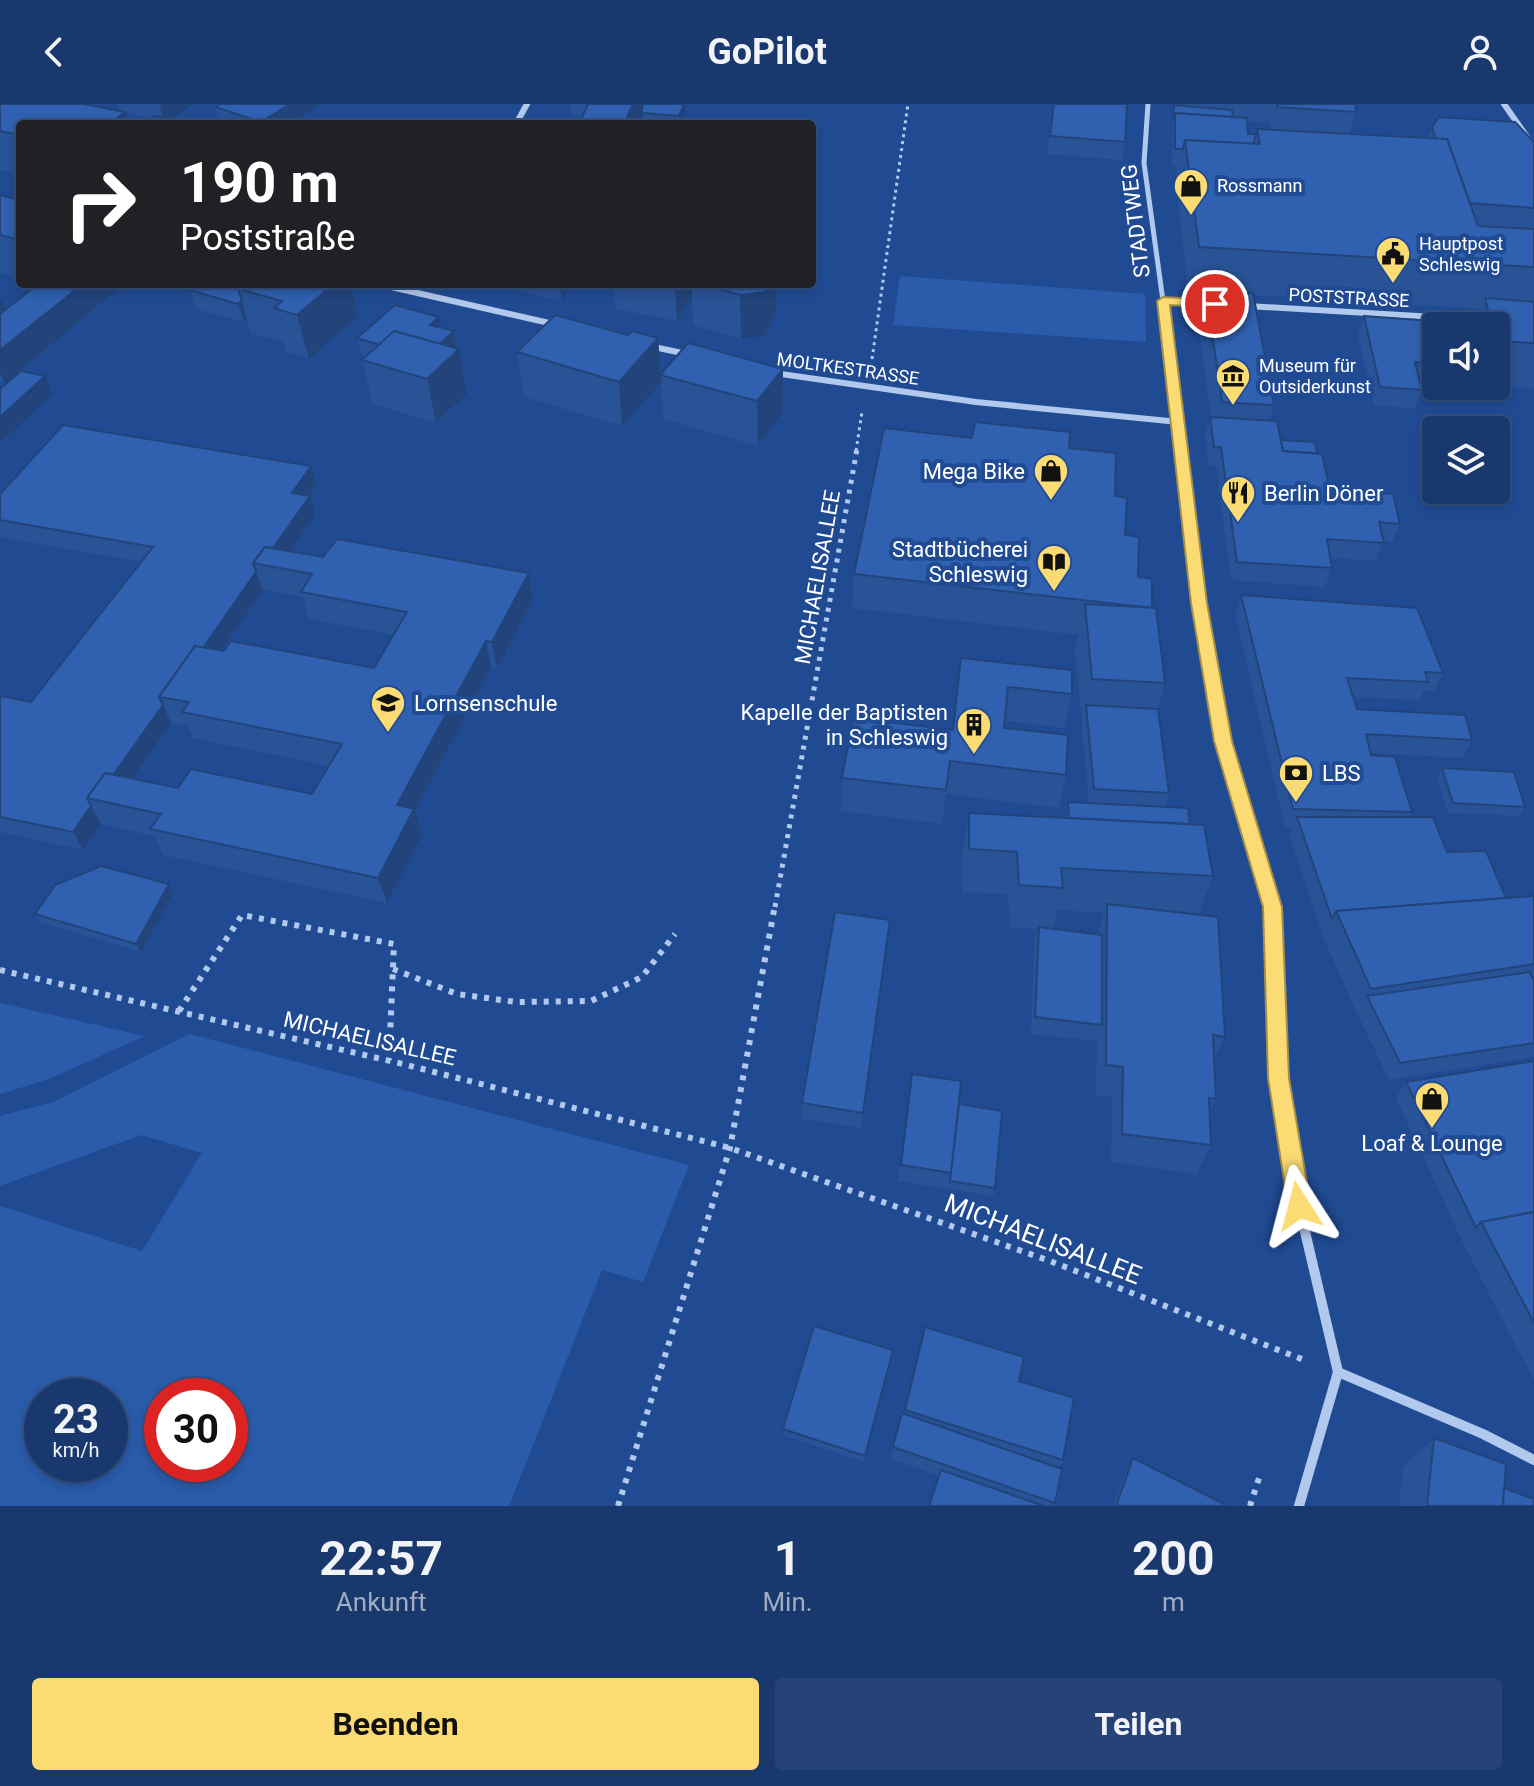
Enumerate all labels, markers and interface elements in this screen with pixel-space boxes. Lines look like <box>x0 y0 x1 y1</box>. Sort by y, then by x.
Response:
icon: back <box>32 30 76 74</box>
icon: person <box>1458 30 1502 74</box>
text: GoPilot <box>707 31 827 73</box>
text: 190 m <box>180 150 339 216</box>
icon: right <box>48 152 152 256</box>
street label: STADTWEG <box>1116 163 1155 279</box>
shop icon: Rossmann <box>1172 167 1210 217</box>
place label: Rossmann <box>1217 175 1302 196</box>
text: Poststraße <box>180 217 355 259</box>
place label: Hauptpost Schleswig <box>1419 233 1503 275</box>
public building icon: Hauptpost Schleswig <box>1374 235 1412 285</box>
pin <box>1181 270 1249 338</box>
icon: arrive <box>1193 282 1237 326</box>
street label: POSTSTRASSE <box>1288 284 1410 311</box>
map controls <box>1422 312 1510 504</box>
button: sound <box>1422 312 1510 400</box>
street label: MOLTKESTRASSE <box>776 348 921 389</box>
place label: Museum für Outsiderkunst <box>1259 355 1371 397</box>
museum icon: Museum für Outsiderkunst <box>1214 357 1252 407</box>
button: layers <box>1422 416 1510 504</box>
shop icon: Mega Bike <box>1032 452 1070 502</box>
place label: Mega Bike <box>923 459 1025 484</box>
restaurant icon: Berlin Döner <box>1219 474 1257 524</box>
place label: Berlin Döner <box>1264 481 1384 506</box>
street label: MICHAELISALLEE <box>790 488 845 666</box>
place label: Stadtbücherei Schleswig <box>892 537 1028 587</box>
library icon: Stadtbücherei Schleswig <box>1035 543 1073 593</box>
school or university icon: Lornsenschule <box>369 684 407 734</box>
place label: Lornsenschule <box>414 691 557 716</box>
place label: Kapelle der Baptisten in Schleswig <box>740 700 948 750</box>
building icon: Kapelle der Baptisten in Schleswig <box>955 706 993 756</box>
bank icon: LBS <box>1277 754 1315 804</box>
place label: LBS <box>1322 761 1361 786</box>
street label: MICHAELISALLEE <box>281 1006 459 1070</box>
shop icon: Loaf & Lounge <box>1413 1080 1451 1130</box>
place label: Loaf & Lounge <box>1361 1131 1503 1156</box>
position arrow <box>1257 1164 1341 1248</box>
street label: MICHAELISALLEE <box>940 1188 1146 1290</box>
speed limit sign: 30 <box>144 1378 248 1482</box>
text: 23 <box>53 1396 99 1443</box>
text: km/h <box>53 1438 99 1462</box>
text: 22:57 <box>319 1530 443 1587</box>
text: 1 <box>774 1530 801 1587</box>
text: 200 <box>1132 1530 1215 1587</box>
text: Ankunft <box>336 1587 427 1617</box>
text: Min. <box>762 1587 813 1617</box>
text: m <box>1162 1587 1185 1617</box>
button: Beenden <box>32 1678 759 1770</box>
button: Teilen <box>775 1678 1502 1770</box>

